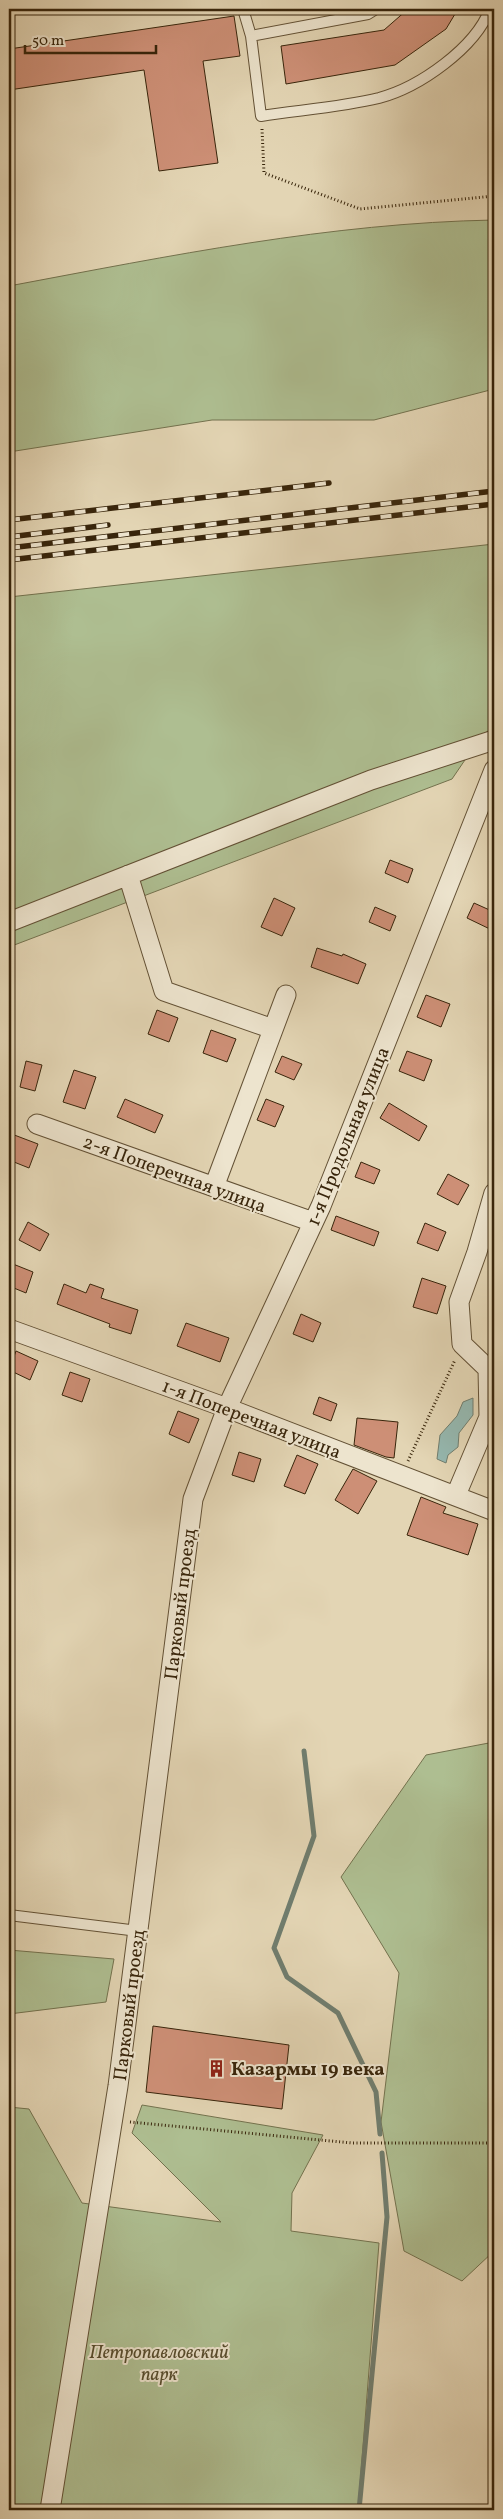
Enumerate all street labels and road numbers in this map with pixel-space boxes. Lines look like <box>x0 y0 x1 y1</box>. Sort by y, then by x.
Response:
street label: 1-я Продольная улица <box>301 1043 397 1230</box>
street label: 2-я Поперечная улица <box>79 1130 270 1220</box>
street label: 1-я Поперечная улица <box>158 1374 345 1466</box>
street label: Парковый проезд <box>159 1527 203 1681</box>
street label: Парковый проезд <box>108 1928 152 2082</box>

